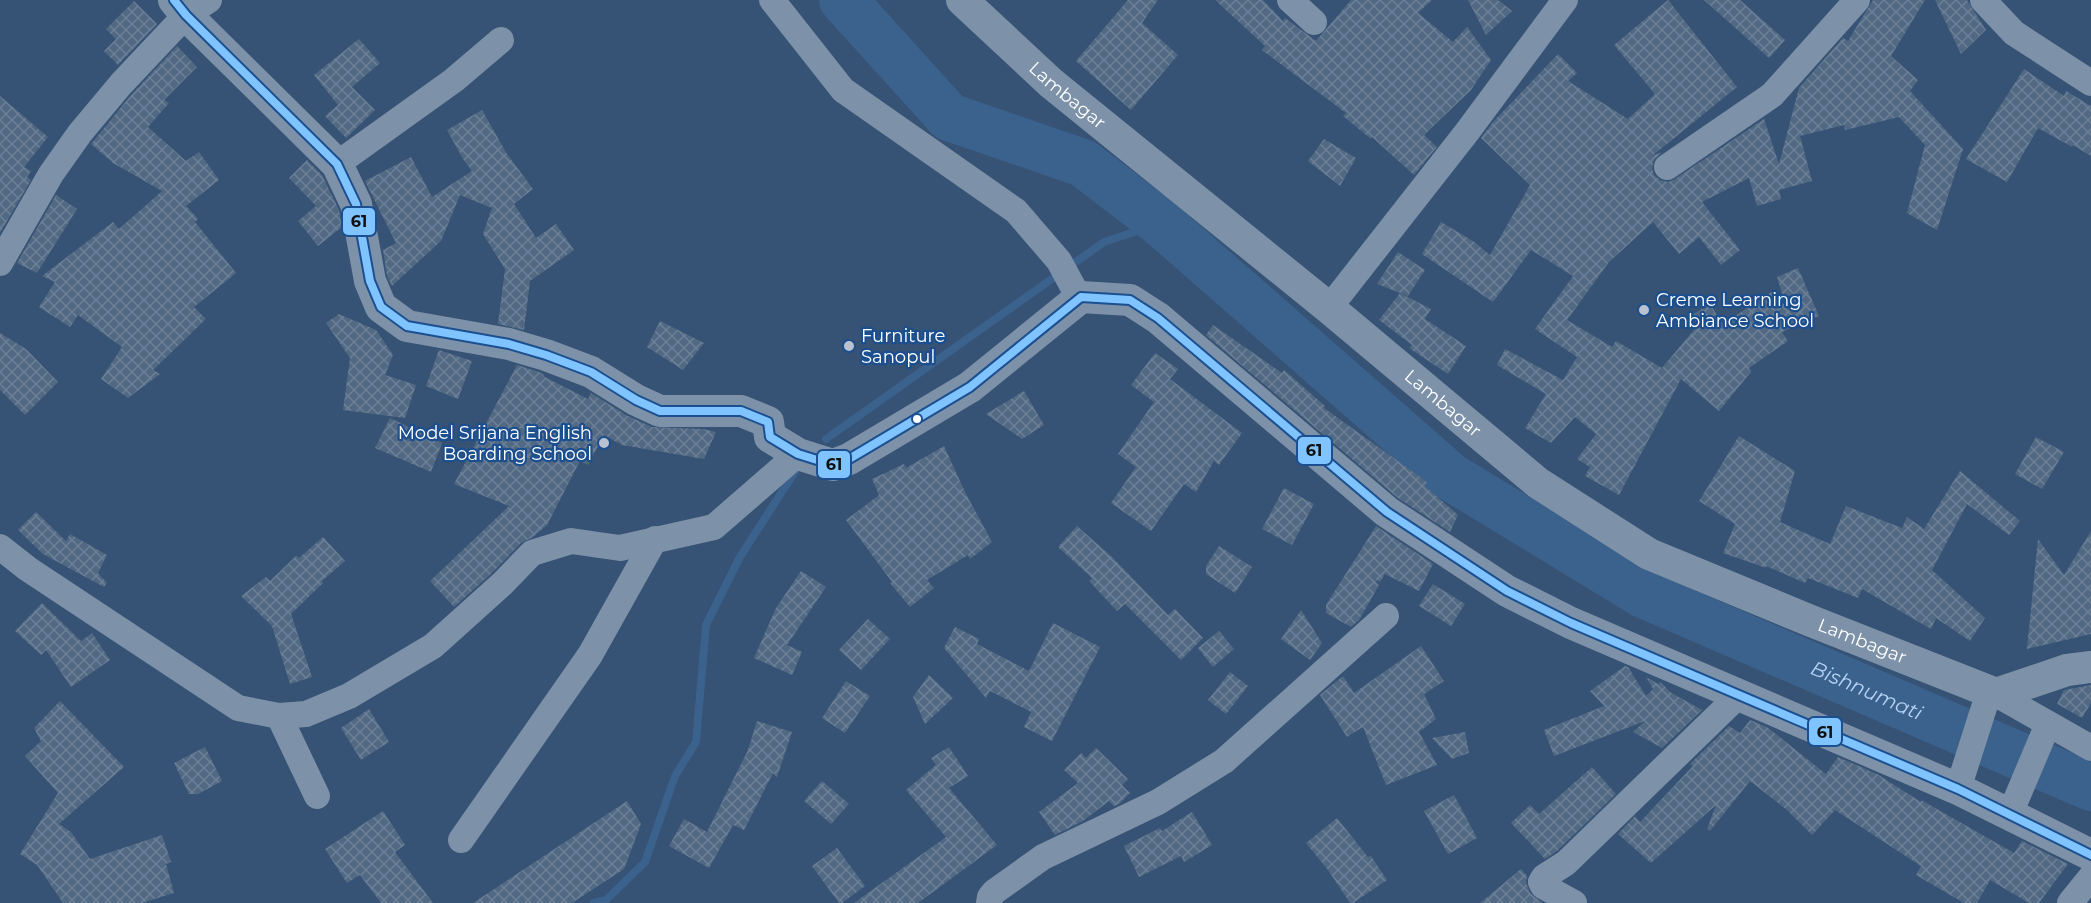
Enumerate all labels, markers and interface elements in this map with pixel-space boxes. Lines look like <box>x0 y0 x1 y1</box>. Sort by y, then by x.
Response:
street label: Lambagar <box>1024 57 1110 134</box>
line badge: 61 <box>342 207 376 236</box>
text: 61 <box>351 212 367 231</box>
place label: Creme Learning Ambiance School <box>1656 289 1814 332</box>
marker: Creme Learning Ambiance School <box>1637 303 1651 317</box>
place label: Furniture Sanopul <box>861 325 945 368</box>
marker: Furniture Sanopul <box>842 339 856 353</box>
street label: Lambagar <box>1400 365 1486 442</box>
unlabelled marker <box>911 413 923 425</box>
place label: Model Srijana English Boarding School <box>398 422 592 465</box>
marker: Model Srijana English Boarding School <box>597 436 611 450</box>
line badge: 61 <box>1297 436 1332 465</box>
text: 61 <box>1306 441 1322 460</box>
line badge: 61 <box>817 450 851 479</box>
text: 61 <box>826 455 842 474</box>
street label: Lambagar <box>1815 614 1910 669</box>
water label: Bishnumati <box>1807 656 1927 725</box>
line badge: 61 <box>1808 717 1842 746</box>
text: 61 <box>1817 723 1833 742</box>

